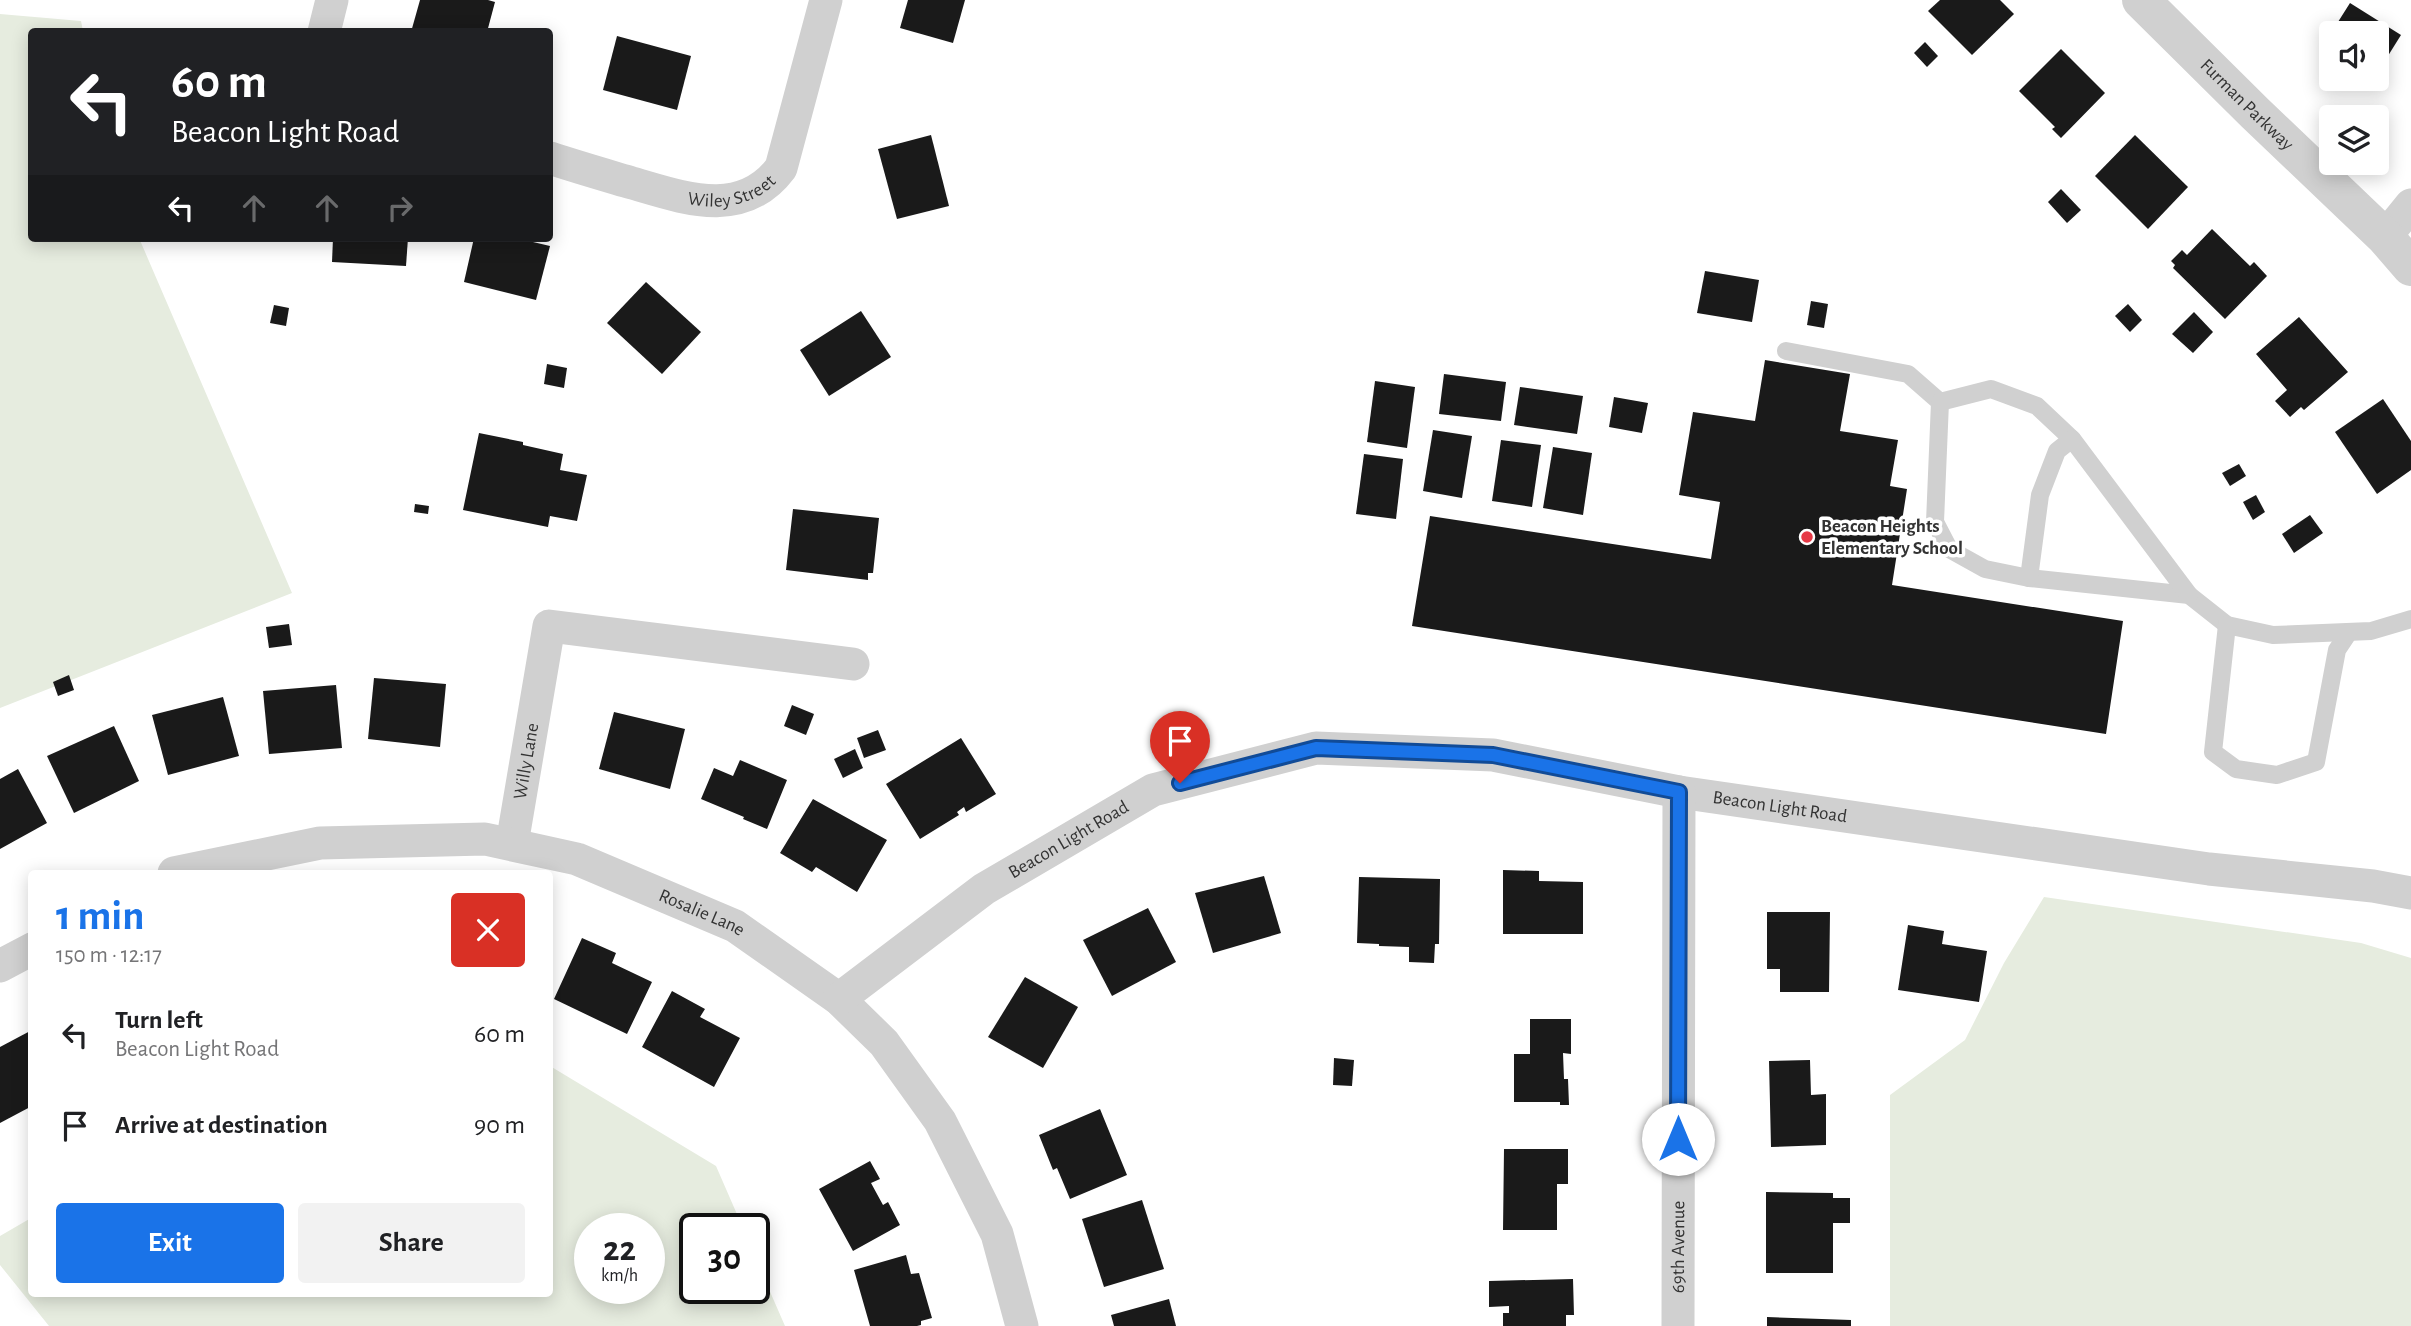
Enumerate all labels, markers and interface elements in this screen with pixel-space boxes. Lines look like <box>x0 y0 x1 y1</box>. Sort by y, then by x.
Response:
map controls <box>2319 21 2389 175</box>
button: sound <box>2319 21 2389 91</box>
street label: Furman Parkway <box>2197 55 2297 154</box>
icon: left <box>56 56 147 147</box>
text: 60 m <box>171 58 267 107</box>
button: layers <box>2319 105 2389 175</box>
text: Beacon Light Road <box>171 116 399 148</box>
street label: Wiley Street <box>686 171 779 210</box>
icon: left <box>162 189 200 227</box>
icon: ahead <box>235 189 273 227</box>
icon: ahead <box>308 189 346 227</box>
icon: right <box>381 189 419 227</box>
place label: Beacon Heights Elementary School <box>1821 517 1963 558</box>
marker: Beacon Heights Elementary School <box>1799 529 1815 545</box>
pin <box>1150 711 1210 783</box>
street label: Willy Lane <box>510 721 542 801</box>
icon: arrive <box>1161 722 1199 760</box>
street label: Beacon Light Road <box>1711 788 1849 826</box>
street label: Beacon Light Road <box>1005 797 1132 882</box>
street label: Rosalie Lane <box>656 885 748 939</box>
button: close <box>451 893 525 967</box>
text: 1 min <box>56 895 145 937</box>
text: 150 m · 12:17 <box>56 944 162 967</box>
text: Turn left <box>115 1007 203 1033</box>
icon: left <box>56 1016 94 1054</box>
text: 60 m <box>474 1021 525 1047</box>
text: Beacon Light Road <box>115 1038 279 1061</box>
position arrow <box>1641 1102 1715 1176</box>
icon: arrive <box>56 1107 94 1145</box>
text: Arrive at destination <box>115 1112 328 1138</box>
text: 90 m <box>474 1112 525 1138</box>
street label: 69th Avenue <box>1669 1201 1688 1293</box>
button: Exit <box>56 1203 284 1283</box>
button: Share <box>298 1203 525 1283</box>
speed limit sign: 30 <box>679 1213 770 1304</box>
text: 22 <box>603 1232 636 1267</box>
text: km/h <box>601 1267 638 1285</box>

